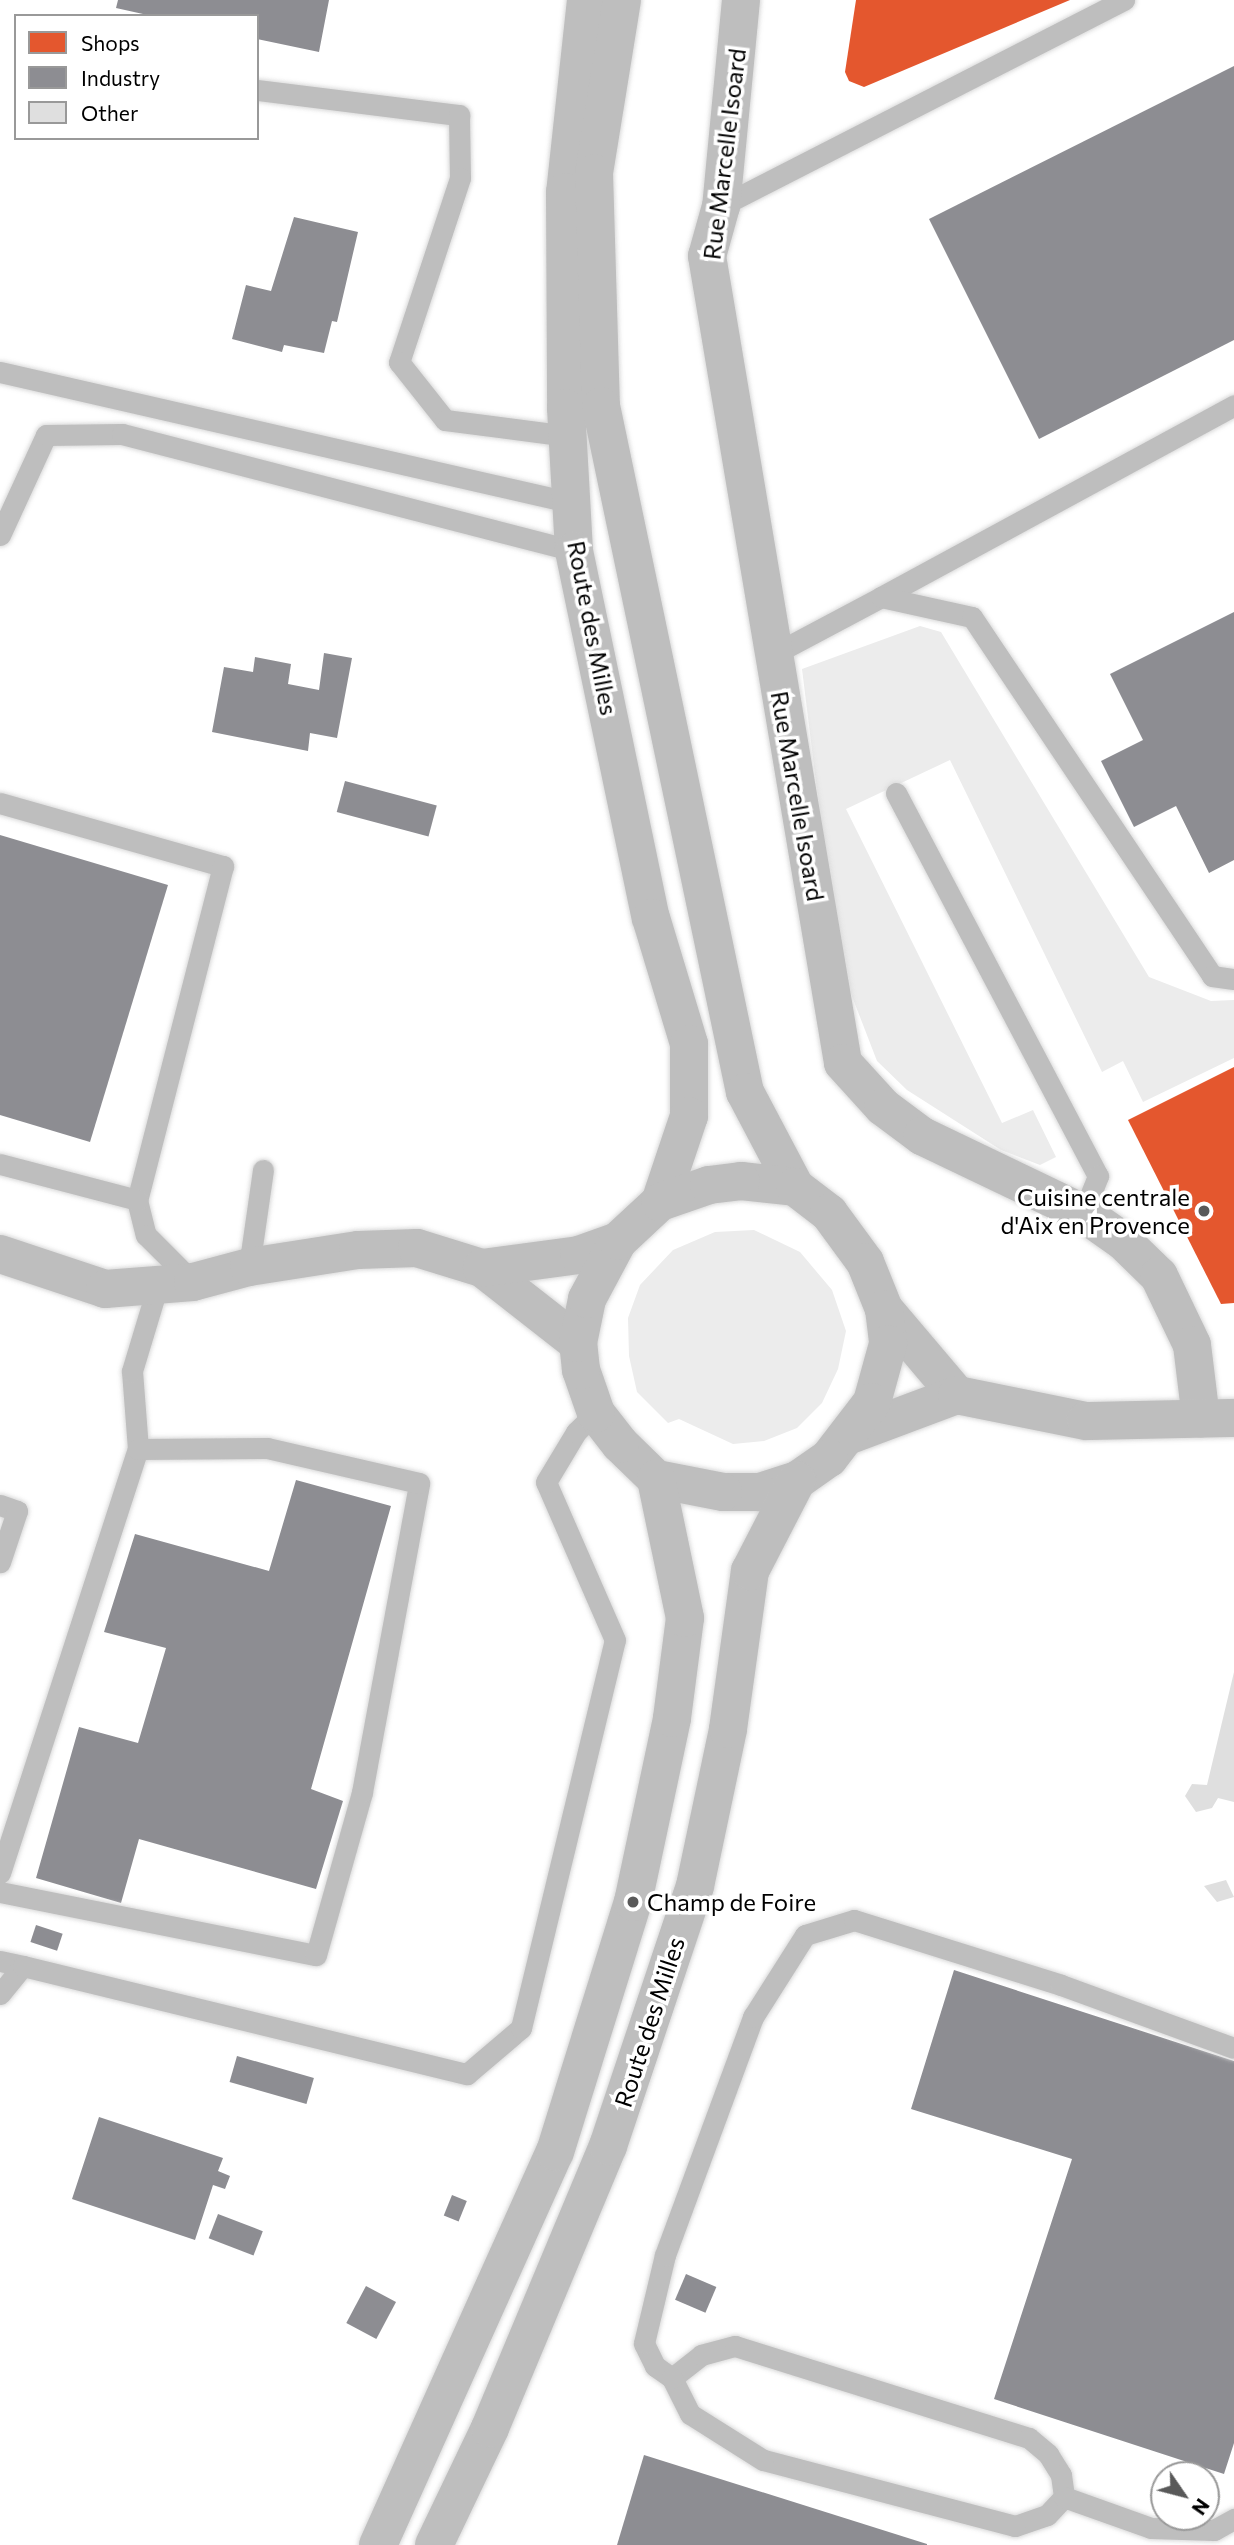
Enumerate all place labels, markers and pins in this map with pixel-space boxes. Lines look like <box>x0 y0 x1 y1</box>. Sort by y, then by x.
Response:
place label: Cuisine centrale d'Aix en Provence <box>1001 1183 1190 1239</box>
marker: Cuisine centrale d'Aix en Provence <box>1196 1203 1212 1219</box>
place label: Champ de Foire <box>647 1888 816 1916</box>
marker: Champ de Foire <box>625 1894 641 1910</box>

